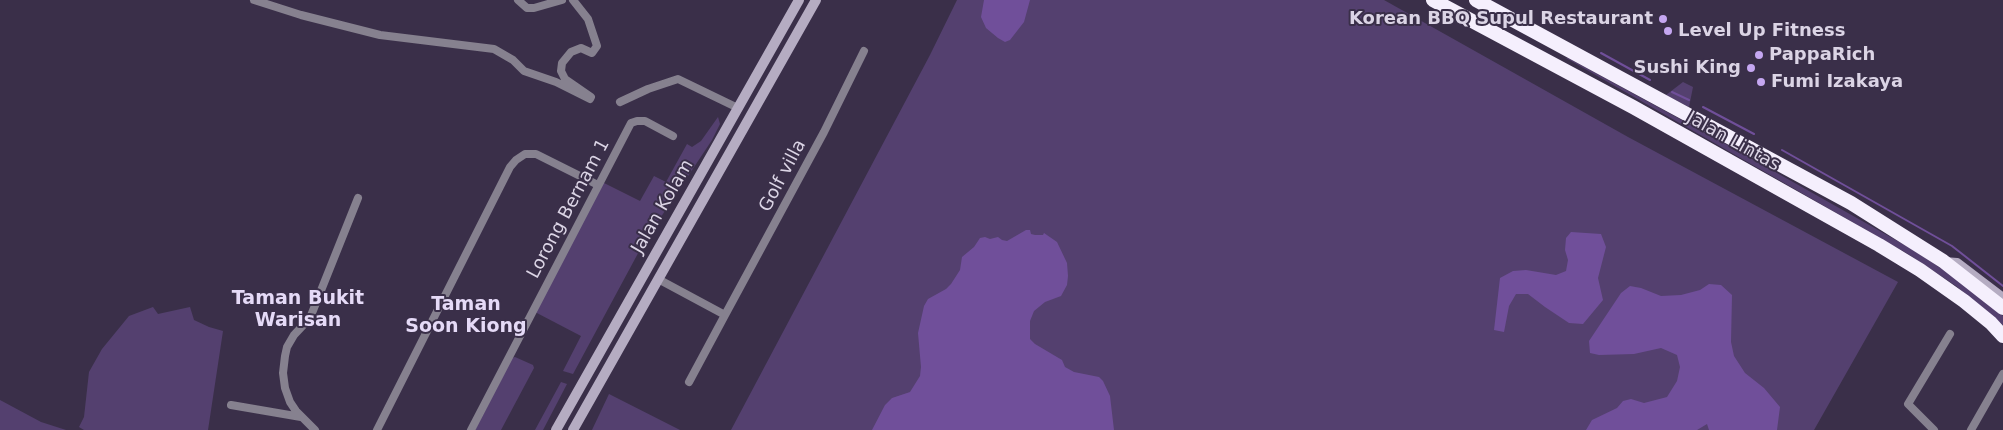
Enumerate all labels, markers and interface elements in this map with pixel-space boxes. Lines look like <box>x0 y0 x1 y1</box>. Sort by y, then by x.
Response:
place label: Korean BBQ Supul Restaurant <box>1349 8 1653 30</box>
marker: Korean BBQ Supul Restaurant <box>1657 13 1669 25</box>
place label: Level Up Fitness <box>1678 20 1845 42</box>
marker: Level Up Fitness <box>1662 25 1674 37</box>
place label: PappaRich <box>1769 44 1875 66</box>
marker: PappaRich <box>1753 49 1765 61</box>
place label: Sushi King <box>1633 57 1741 79</box>
marker: Sushi King <box>1745 62 1757 74</box>
place label: Fumi Izakaya <box>1771 71 1903 93</box>
marker: Fumi Izakaya <box>1755 76 1767 88</box>
street label: Jalan Lintas <box>1683 107 1783 177</box>
street label: Lorong Bernam 1 <box>523 136 615 282</box>
street label: Golf villa <box>755 136 811 216</box>
street label: Jalan Kolam <box>627 156 699 258</box>
district label: Taman Bukit Warisan <box>232 288 364 332</box>
district label: Taman Soon Kiong <box>405 294 527 338</box>

